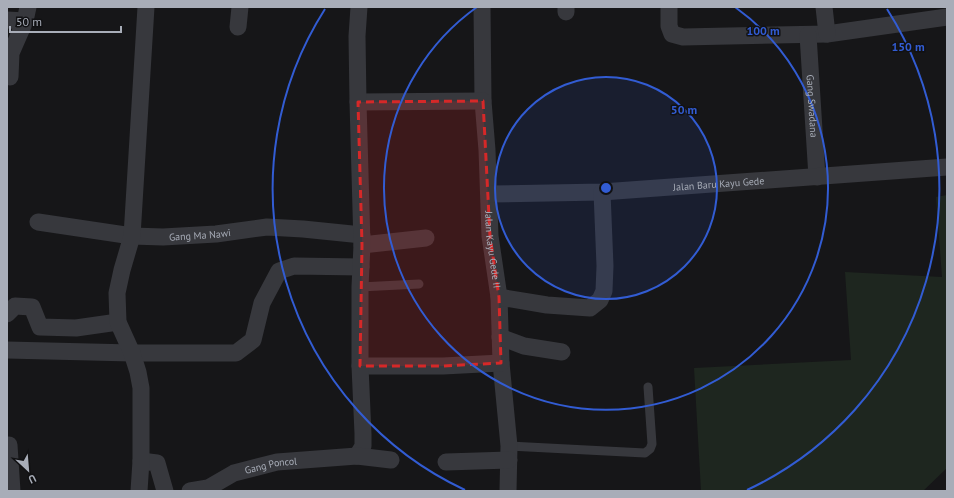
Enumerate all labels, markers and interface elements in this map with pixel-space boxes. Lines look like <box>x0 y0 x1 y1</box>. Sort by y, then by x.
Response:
scale bar <box>10 8 121 34</box>
text: 50 m <box>16 14 42 29</box>
text: 100 m <box>746 23 780 38</box>
text: 150 m <box>891 39 925 54</box>
street label: Gang Swadana <box>804 74 821 138</box>
text: 50 m <box>671 102 697 117</box>
street label: Jalan Baru Kayu Gede <box>672 174 765 193</box>
centre of rings <box>599 181 613 195</box>
street label: Jalan Kayu Gede II <box>483 210 504 289</box>
street label: Gang Ma Nawi <box>169 226 232 243</box>
north arrow <box>8 450 48 490</box>
street label: Gang Poncol <box>243 454 298 477</box>
text: U <box>26 471 39 487</box>

